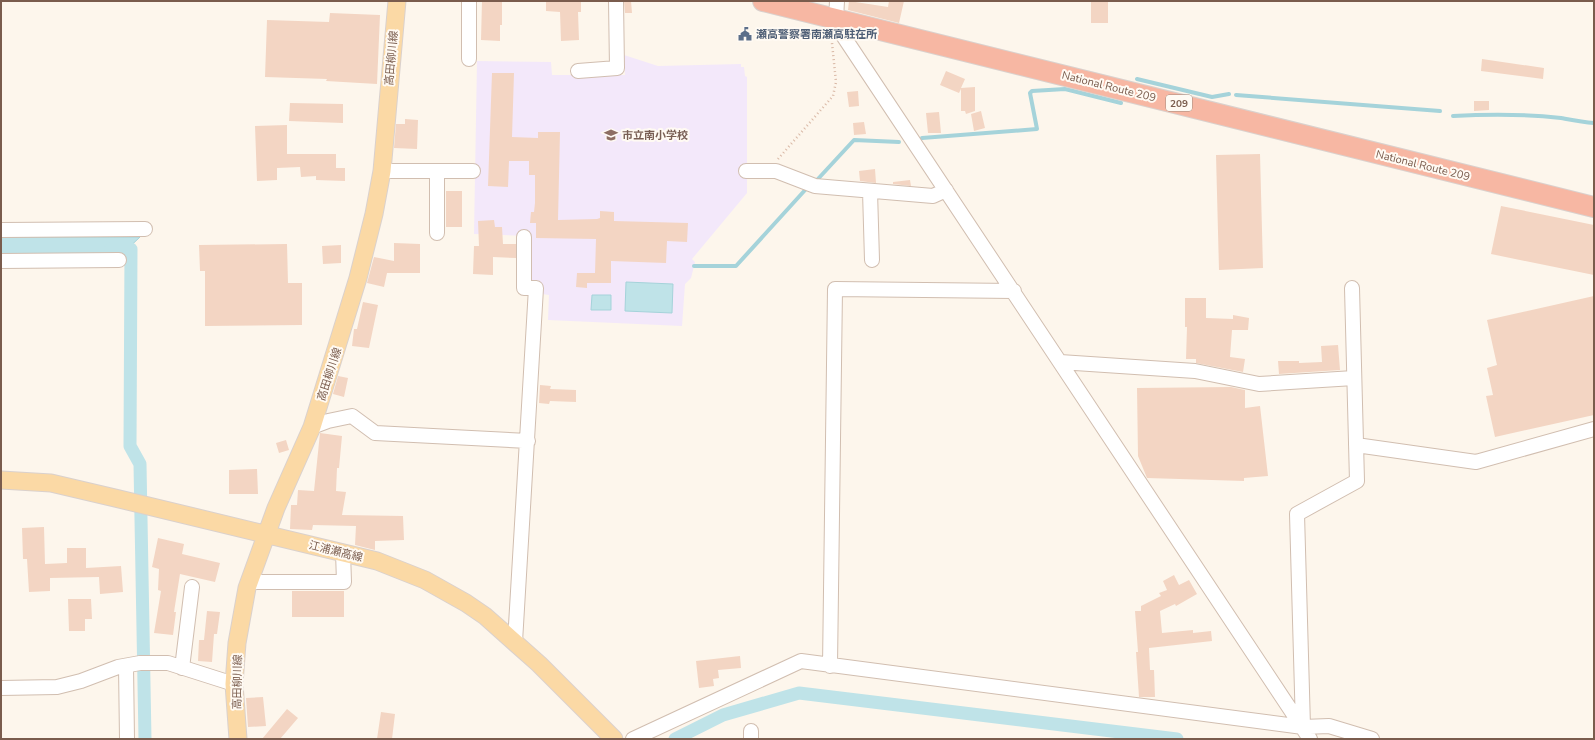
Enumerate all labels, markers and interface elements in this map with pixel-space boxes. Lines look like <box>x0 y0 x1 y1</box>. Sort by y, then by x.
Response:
public building icon: 瀬高警察署南瀬高駐在所 <box>737 26 753 42</box>
place label: 瀬高警察署南瀬高駐在所 <box>756 27 877 42</box>
street label: 高田柳川線 <box>382 30 401 86</box>
street label: National Route 209 <box>1060 68 1157 105</box>
road number: 209 <box>1166 95 1192 111</box>
school or university icon: 市立南小学校 <box>603 127 619 143</box>
place label: 市立南小学校 <box>622 128 688 143</box>
street label: National Route 209 <box>1374 147 1471 184</box>
street label: 高田柳川線 <box>314 346 345 403</box>
street label: 江浦瀬高線 <box>307 538 364 565</box>
street label: 高田柳川線 <box>230 654 245 710</box>

